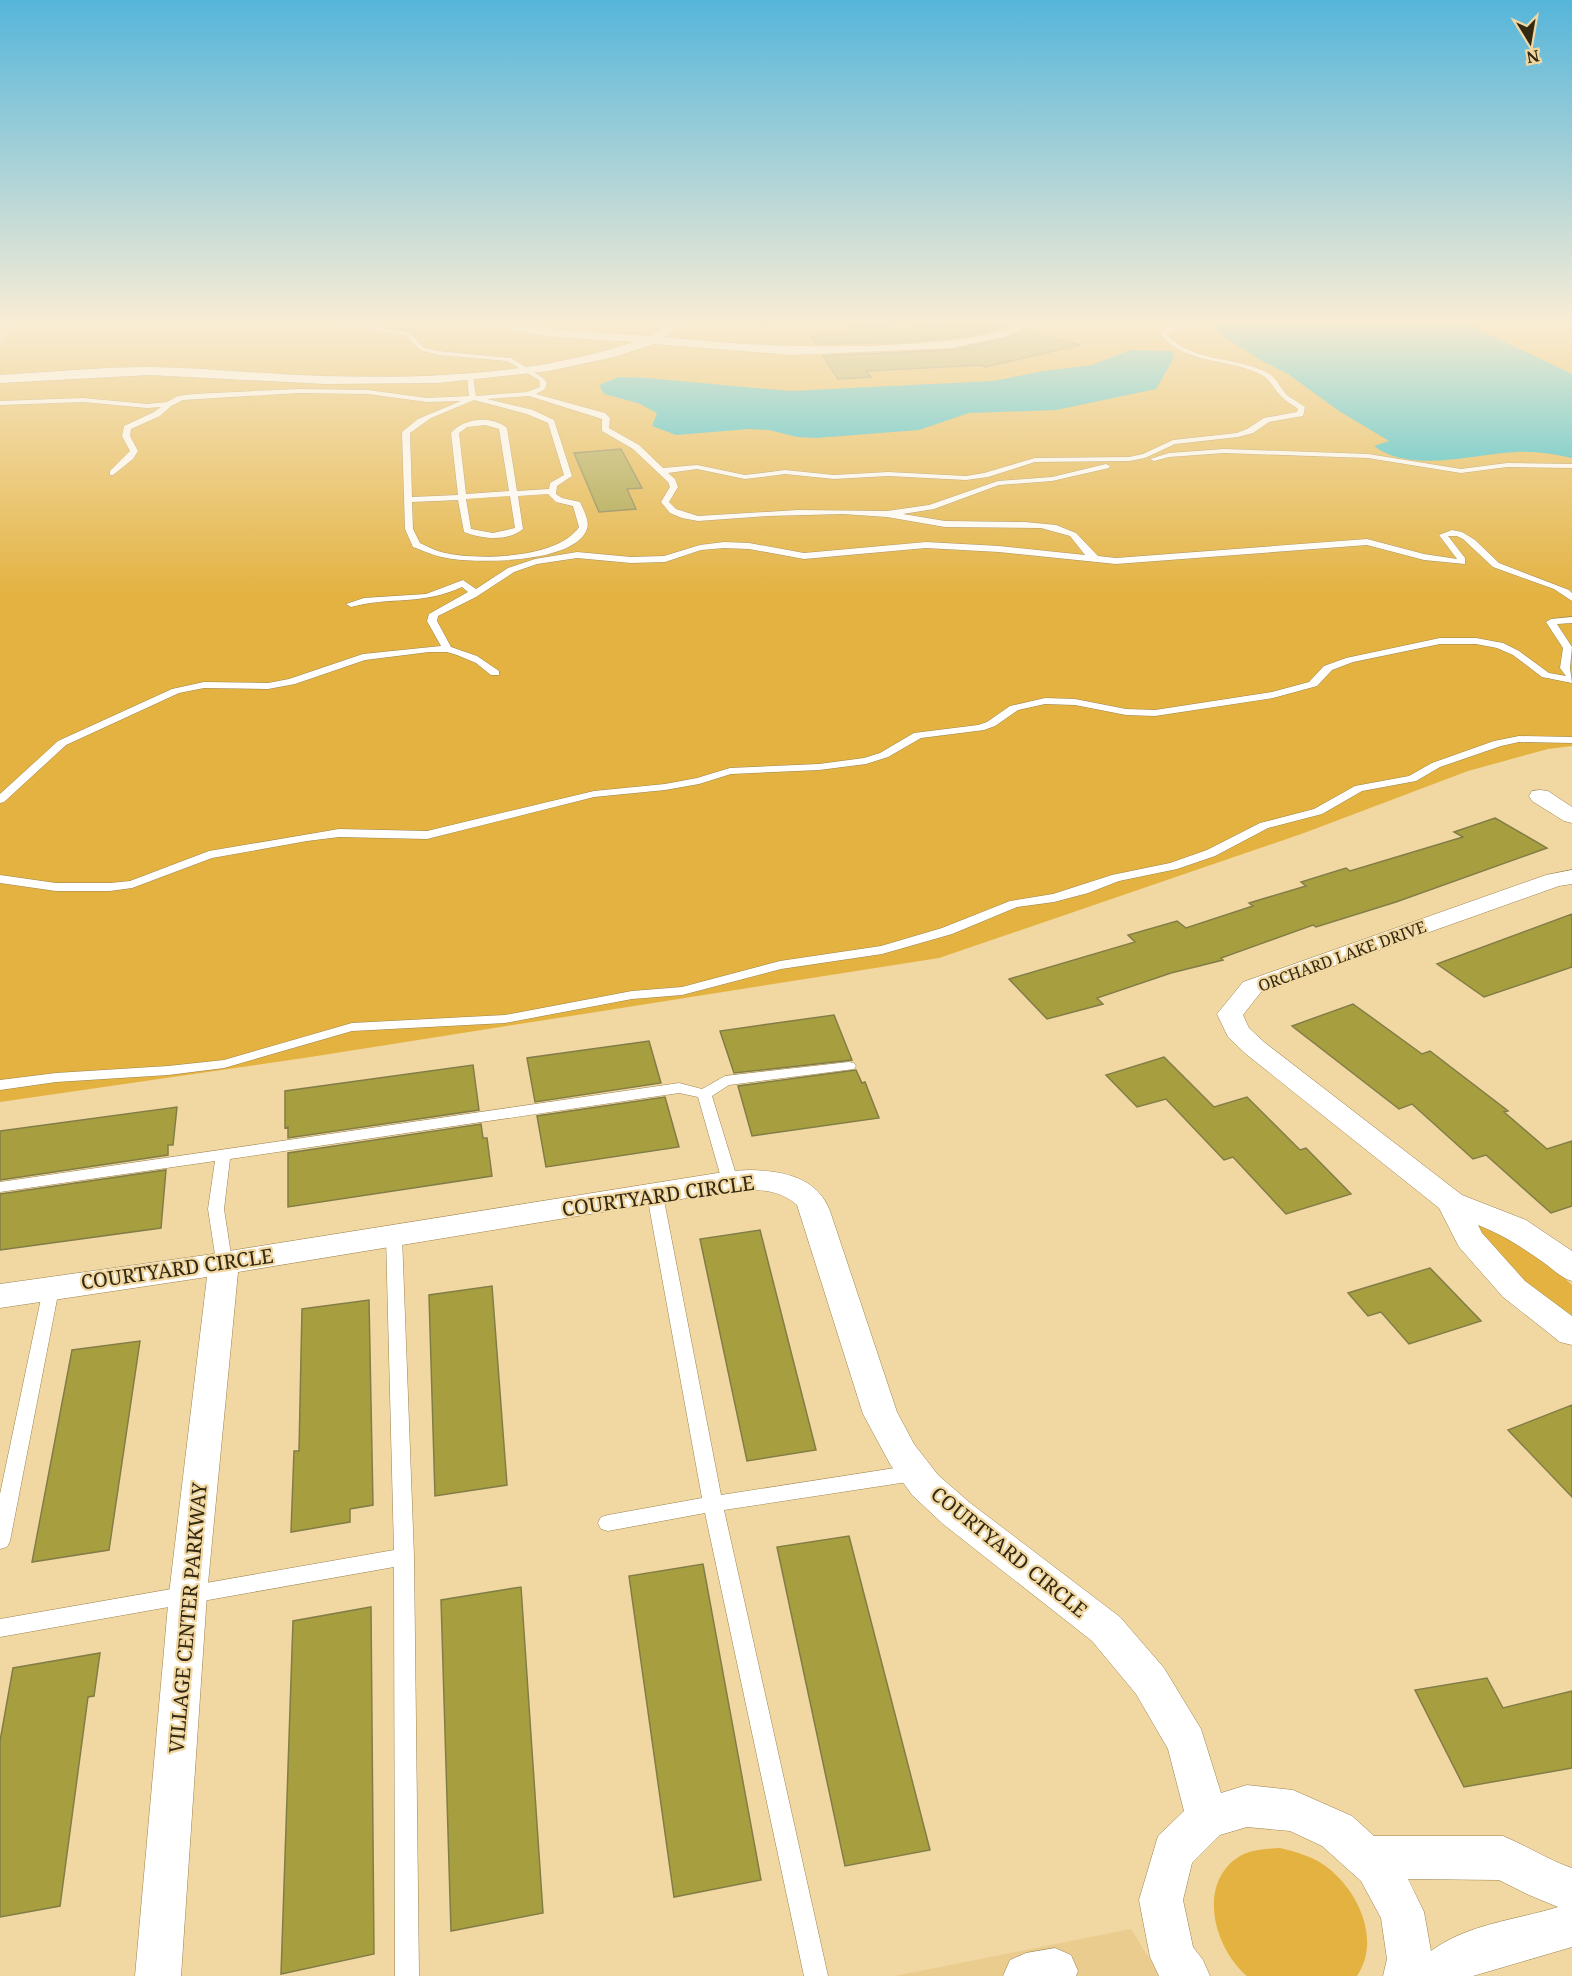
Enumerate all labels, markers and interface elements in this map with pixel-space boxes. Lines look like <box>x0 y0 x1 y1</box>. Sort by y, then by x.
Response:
north arrow <box>1500 12 1560 72</box>
text: N <box>1524 45 1541 69</box>
street label: ORCHARD LAKE DRIVE <box>1255 915 1429 997</box>
street label: COURTYARD CIRCLE <box>560 1169 756 1222</box>
street label: COURTYARD CIRCLE <box>79 1242 275 1295</box>
street label: COURTYARD CIRCLE <box>925 1480 1093 1623</box>
street label: VILLAGE CENTER PARKWAY <box>162 1481 213 1754</box>

